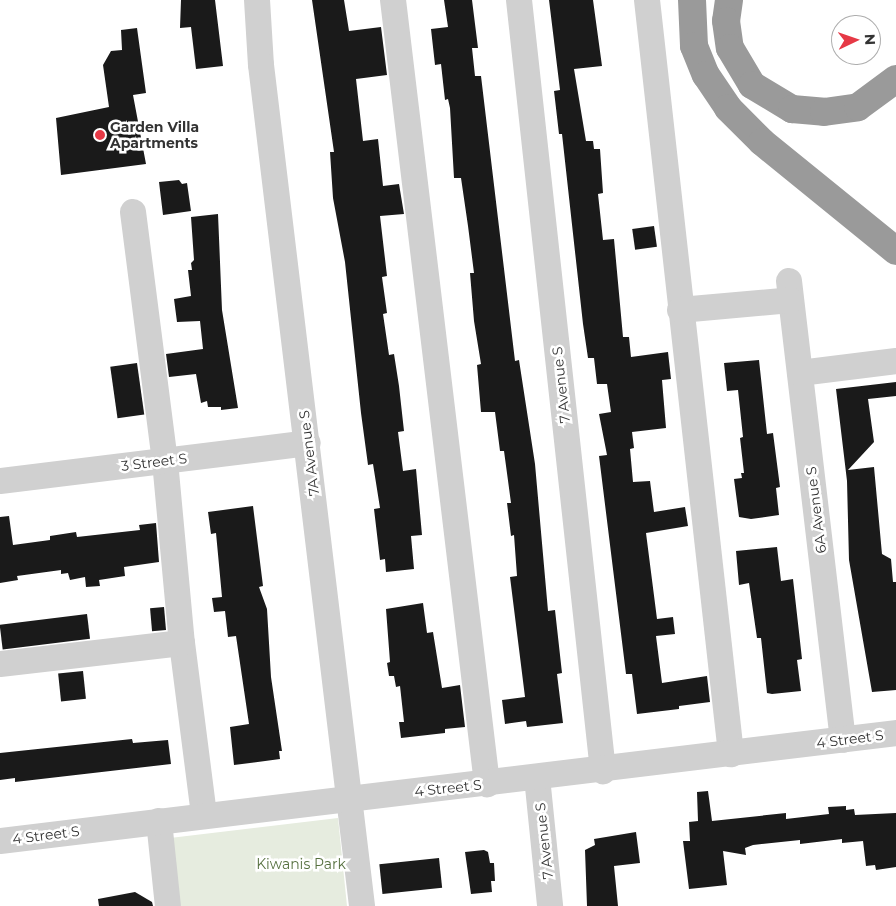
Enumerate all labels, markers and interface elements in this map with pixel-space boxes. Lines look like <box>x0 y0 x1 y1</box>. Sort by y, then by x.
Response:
north arrow <box>831 15 881 65</box>
text: N <box>861 33 879 45</box>
place label: Garden Villa Apartments <box>110 119 199 152</box>
marker: Garden Villa Apartments <box>94 129 106 141</box>
street label: 7 Avenue S <box>549 346 573 424</box>
street label: 7A Avenue S <box>295 409 323 497</box>
street label: 3 Street S <box>120 450 188 474</box>
street label: 6A Avenue S <box>802 466 830 554</box>
street label: 4 Street S <box>815 727 885 751</box>
street label: 4 Street S <box>414 776 482 800</box>
street label: 7 Avenue S <box>532 802 556 880</box>
street label: 4 Street S <box>11 823 81 847</box>
park label: Kiwanis Park <box>256 856 346 872</box>

